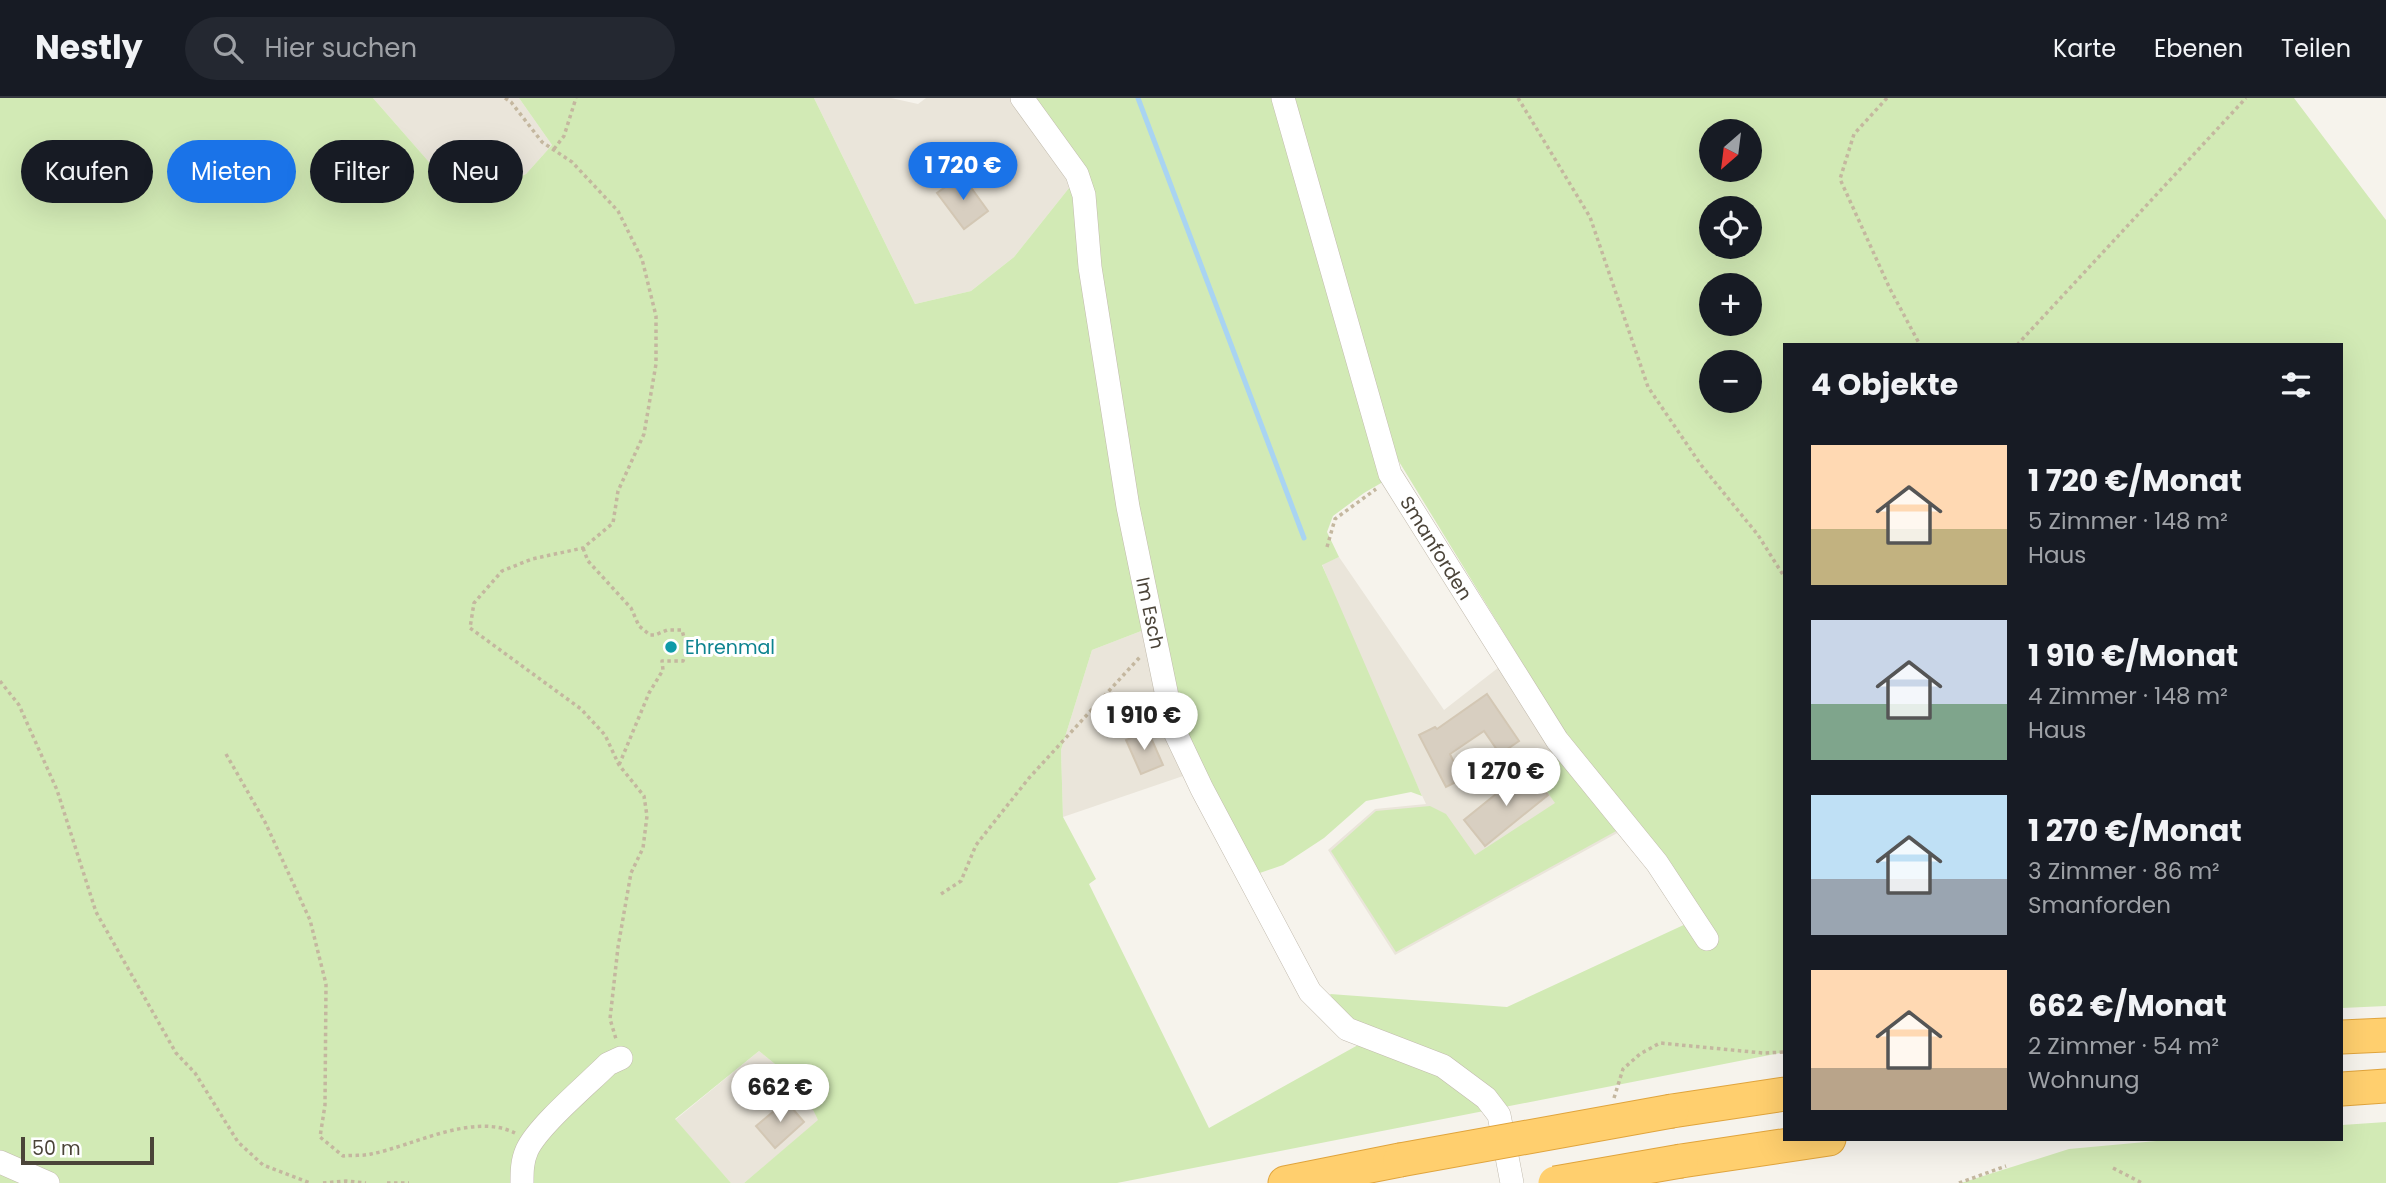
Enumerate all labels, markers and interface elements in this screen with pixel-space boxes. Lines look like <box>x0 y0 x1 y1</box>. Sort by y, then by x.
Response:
search box <box>185 17 675 80</box>
text: Nestly <box>35 24 143 71</box>
icon: search <box>209 29 247 67</box>
text: Hier suchen <box>265 30 417 66</box>
text: Karte <box>2053 32 2116 65</box>
text: Ebenen <box>2154 32 2243 65</box>
text: Teilen <box>2281 32 2351 65</box>
north arrow <box>1699 119 1762 182</box>
map controls <box>1699 119 1762 413</box>
chip: Kaufen <box>21 140 153 203</box>
chip: Mieten <box>167 140 296 203</box>
chip: Filter <box>310 140 414 203</box>
chip: Neu <box>428 140 523 203</box>
pin: 1 720 € <box>898 142 1028 202</box>
text: 1 720 € <box>924 149 1002 181</box>
button: locate <box>1699 196 1762 259</box>
button: + <box>1699 273 1762 336</box>
button: − <box>1699 350 1762 413</box>
text: 4 Objekte <box>1811 363 1958 406</box>
icon: filters <box>2277 366 2315 404</box>
text: 1 720 €/Monat <box>2028 459 2242 502</box>
icon: home <box>1867 473 1951 557</box>
street label: Smanforden <box>1393 491 1479 605</box>
text: 5 Zimmer · 148 m² <box>2028 505 2228 537</box>
text: Haus <box>2028 539 2086 571</box>
street label: Im Esch <box>1129 575 1171 651</box>
place label: Ehrenmal <box>685 634 775 661</box>
text: 1 910 €/Monat <box>2028 634 2238 677</box>
marker: Ehrenmal <box>663 639 679 655</box>
icon: home <box>1867 648 1951 732</box>
text: 4 Zimmer · 148 m² <box>2028 680 2228 712</box>
pin: 1 910 € <box>1079 692 1209 752</box>
text: 1 910 € <box>1107 699 1181 731</box>
text: Haus <box>2028 714 2086 746</box>
pin: 1 270 € <box>1441 748 1571 808</box>
text: 1 270 € <box>1467 755 1545 787</box>
text: 1 270 €/Monat <box>2028 809 2242 852</box>
icon: home <box>1867 823 1951 907</box>
text: 3 Zimmer · 86 m² <box>2028 855 2220 887</box>
text: Smanforden <box>2028 889 2171 921</box>
text: 662 €/Monat <box>2028 984 2227 1027</box>
icon: home <box>1867 998 1951 1082</box>
text: 2 Zimmer · 54 m² <box>2028 1030 2219 1062</box>
text: Wohnung <box>2028 1064 2140 1096</box>
pin: 662 € <box>731 1065 829 1124</box>
text: 662 € <box>747 1071 813 1103</box>
scale bar <box>21 1134 154 1166</box>
text: 50 m <box>32 1135 81 1162</box>

